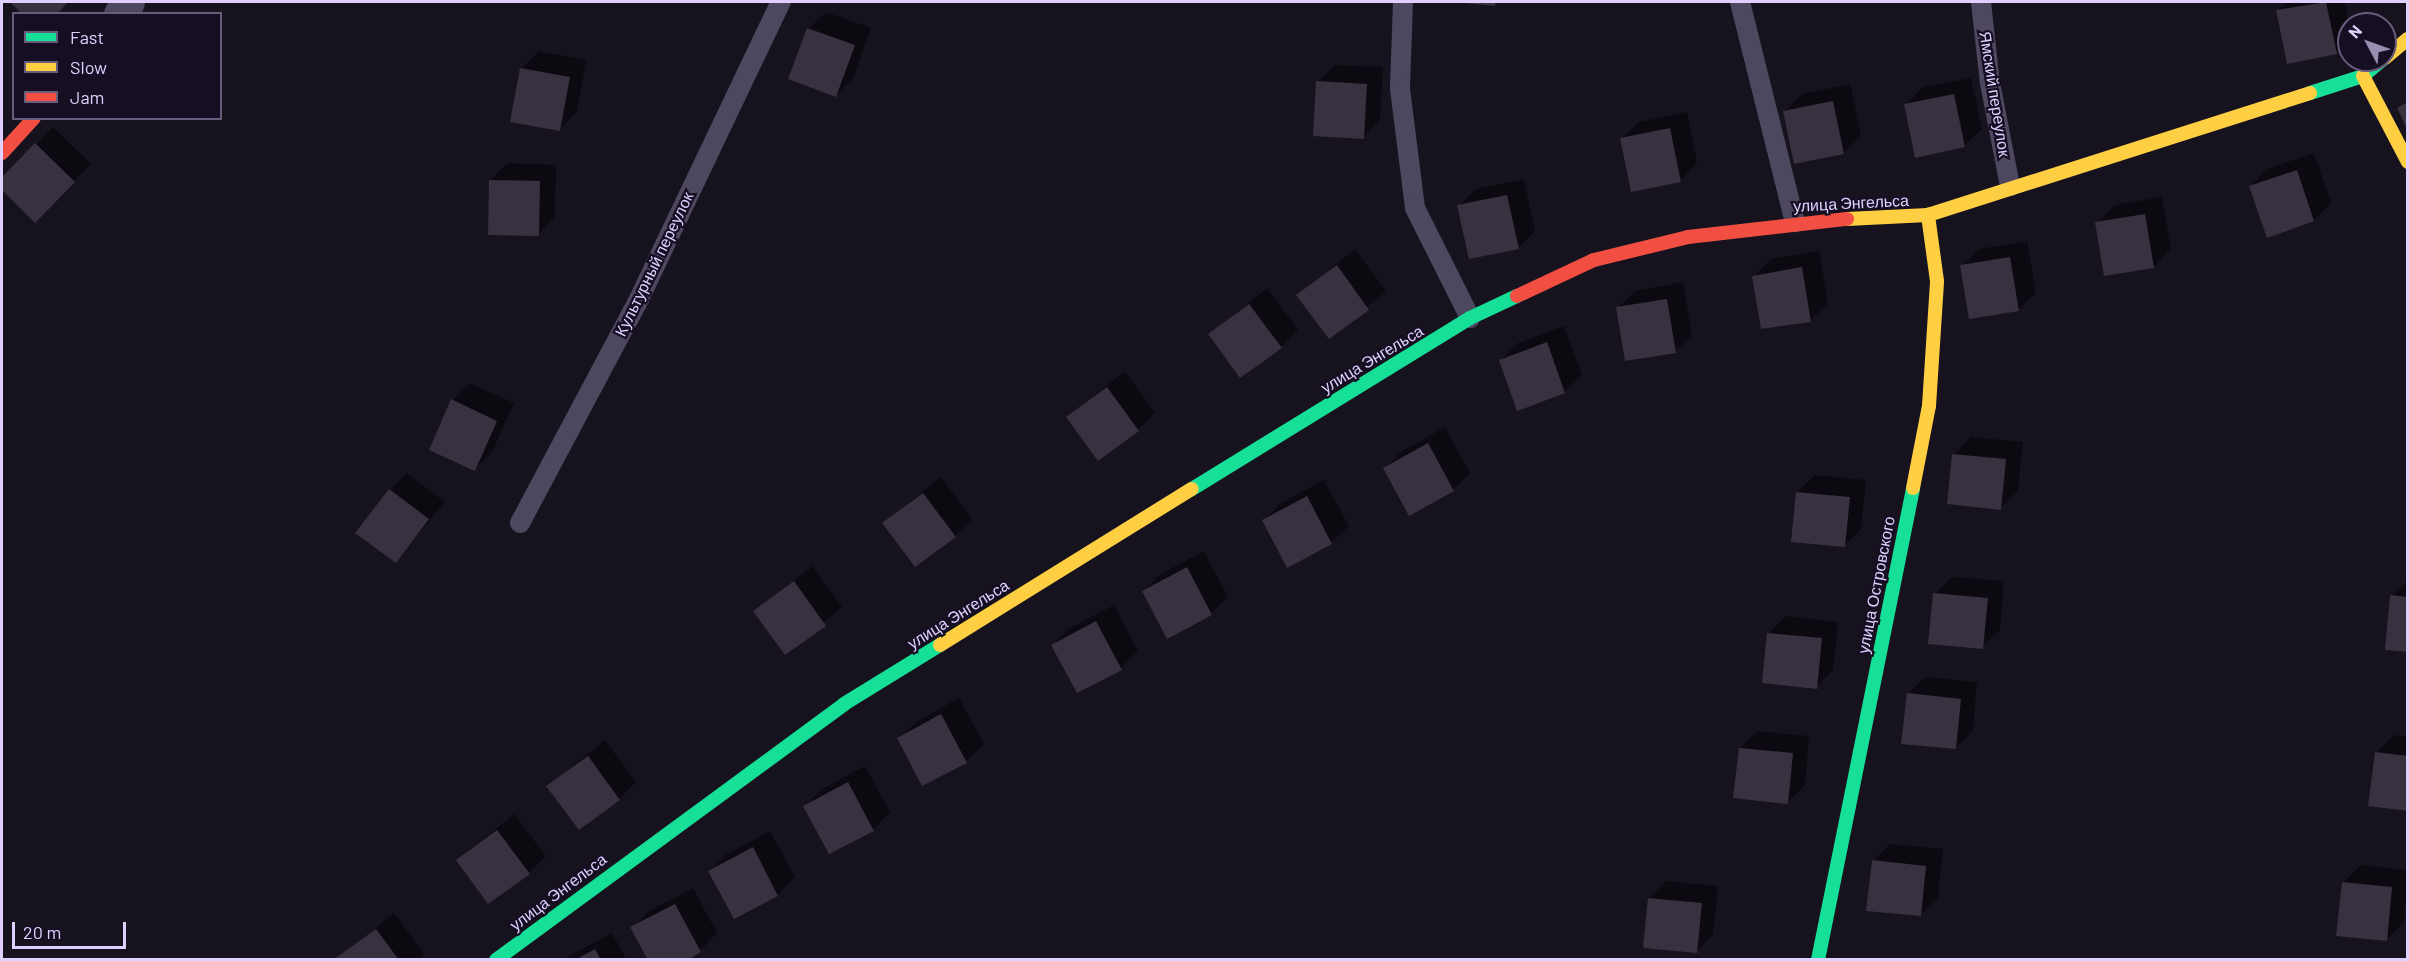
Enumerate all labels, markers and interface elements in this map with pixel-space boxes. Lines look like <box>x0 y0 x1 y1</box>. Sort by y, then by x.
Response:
legend <box>12 12 222 120</box>
north arrow <box>2337 12 2397 72</box>
text: N <box>2344 21 2365 41</box>
text: Fast <box>70 26 104 48</box>
street label: Ямский переулок <box>1976 30 2014 158</box>
text: Slow <box>70 56 107 78</box>
text: Jam <box>70 86 104 108</box>
street label: Культурный переулок <box>611 189 697 339</box>
street label: улица Энгельса <box>1793 190 1909 216</box>
street label: улица Энгельса <box>1317 321 1427 397</box>
street label: улица Островского <box>1853 515 1899 655</box>
street label: улица Энгельса <box>904 575 1012 653</box>
street label: улица Энгельса <box>506 849 610 935</box>
scale bar <box>15 910 129 948</box>
text: 20 m <box>23 921 61 943</box>

